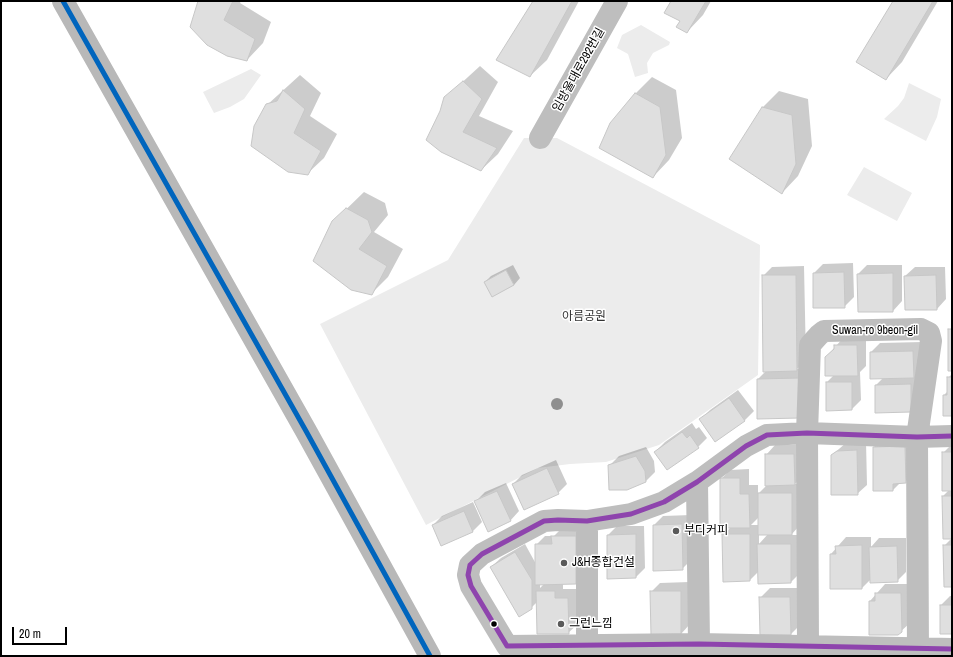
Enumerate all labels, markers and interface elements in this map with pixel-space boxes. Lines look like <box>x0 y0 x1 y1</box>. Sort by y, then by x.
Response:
street label: 임방울대로292번길 <box>550 26 608 114</box>
park label: 아름공원 <box>562 310 606 324</box>
street label: Suwan-ro 9beon-gil <box>832 324 918 338</box>
place label: 부디커피 <box>684 524 728 538</box>
marker: 부디커피 <box>671 526 681 536</box>
place label: J&H종합건설 <box>572 556 635 570</box>
marker: J&H종합건설 <box>559 558 569 568</box>
place label: 그런느낌 <box>569 617 613 631</box>
scale bar <box>14 619 69 645</box>
unlabelled marker <box>489 619 499 629</box>
marker: 그런느낌 <box>556 619 566 629</box>
text: 20 m <box>19 626 41 642</box>

